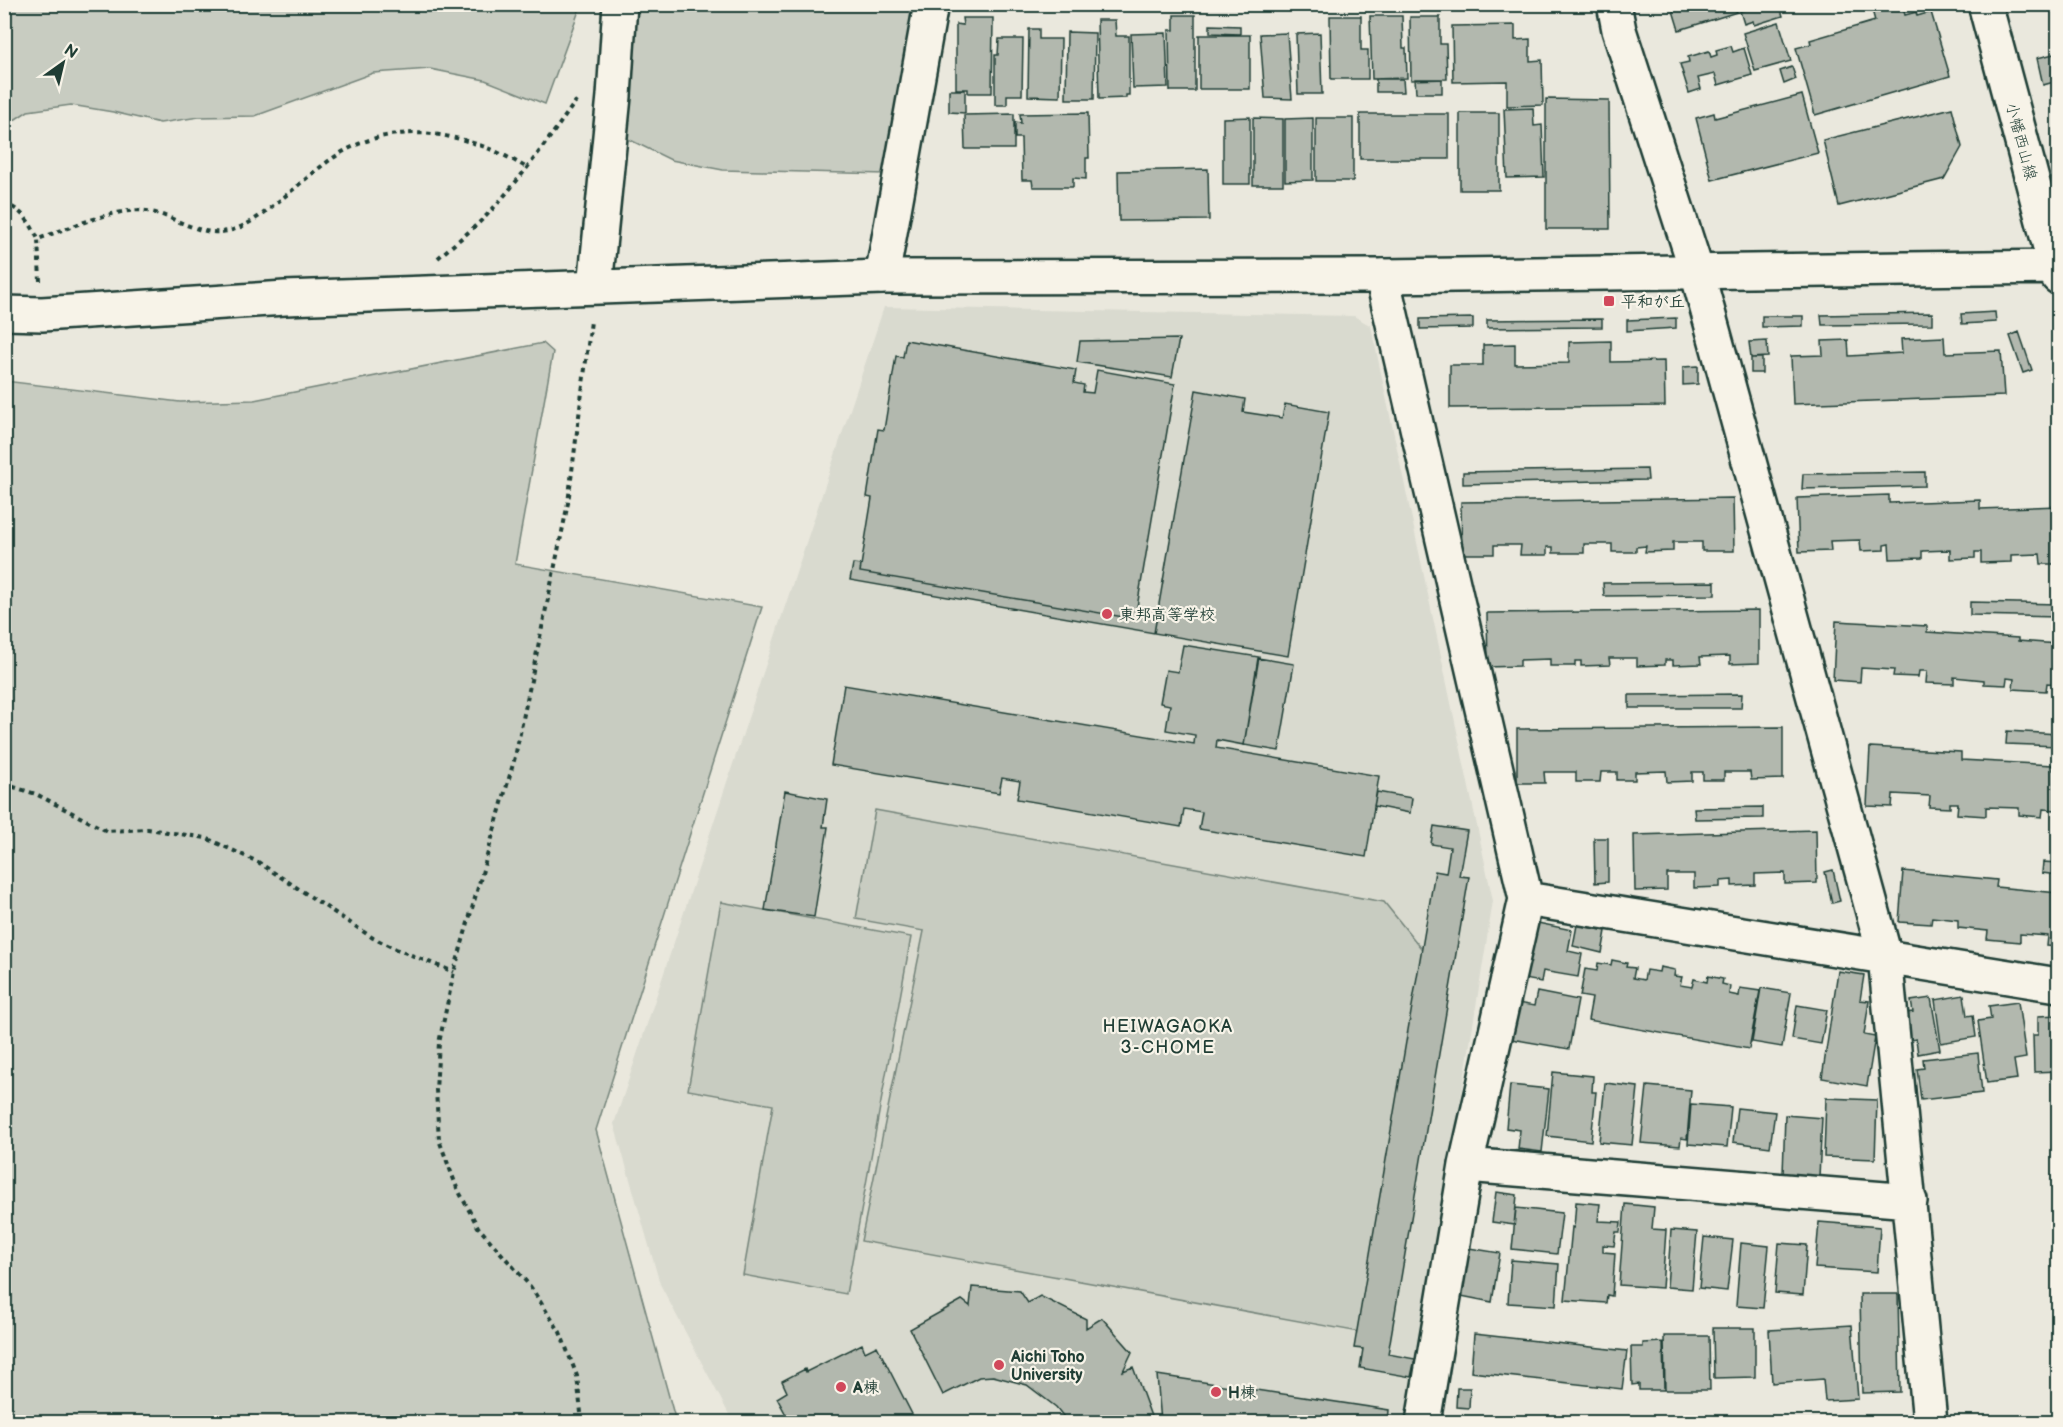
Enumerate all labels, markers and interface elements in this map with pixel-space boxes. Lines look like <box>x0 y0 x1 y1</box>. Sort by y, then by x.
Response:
north arrow <box>33 33 93 93</box>
text: N <box>60 41 81 63</box>
street label: 小幡西山線 <box>2001 100 2040 182</box>
place label: 平和が丘 <box>1621 293 1685 312</box>
marker: 平和が丘 <box>1602 294 1616 308</box>
place label: 東邦高等学校 <box>1119 606 1215 625</box>
marker: 東邦高等学校 <box>1100 607 1114 621</box>
district label: HEIWAGAOKA 3-CHOME <box>1102 1016 1234 1058</box>
place label: Aichi Toho University <box>1010 1348 1085 1385</box>
marker: Aichi Toho University <box>992 1358 1006 1372</box>
place label: A棟 <box>852 1379 880 1398</box>
marker: A棟 <box>834 1380 848 1394</box>
place label: H棟 <box>1228 1384 1257 1403</box>
marker: H棟 <box>1209 1385 1223 1399</box>

